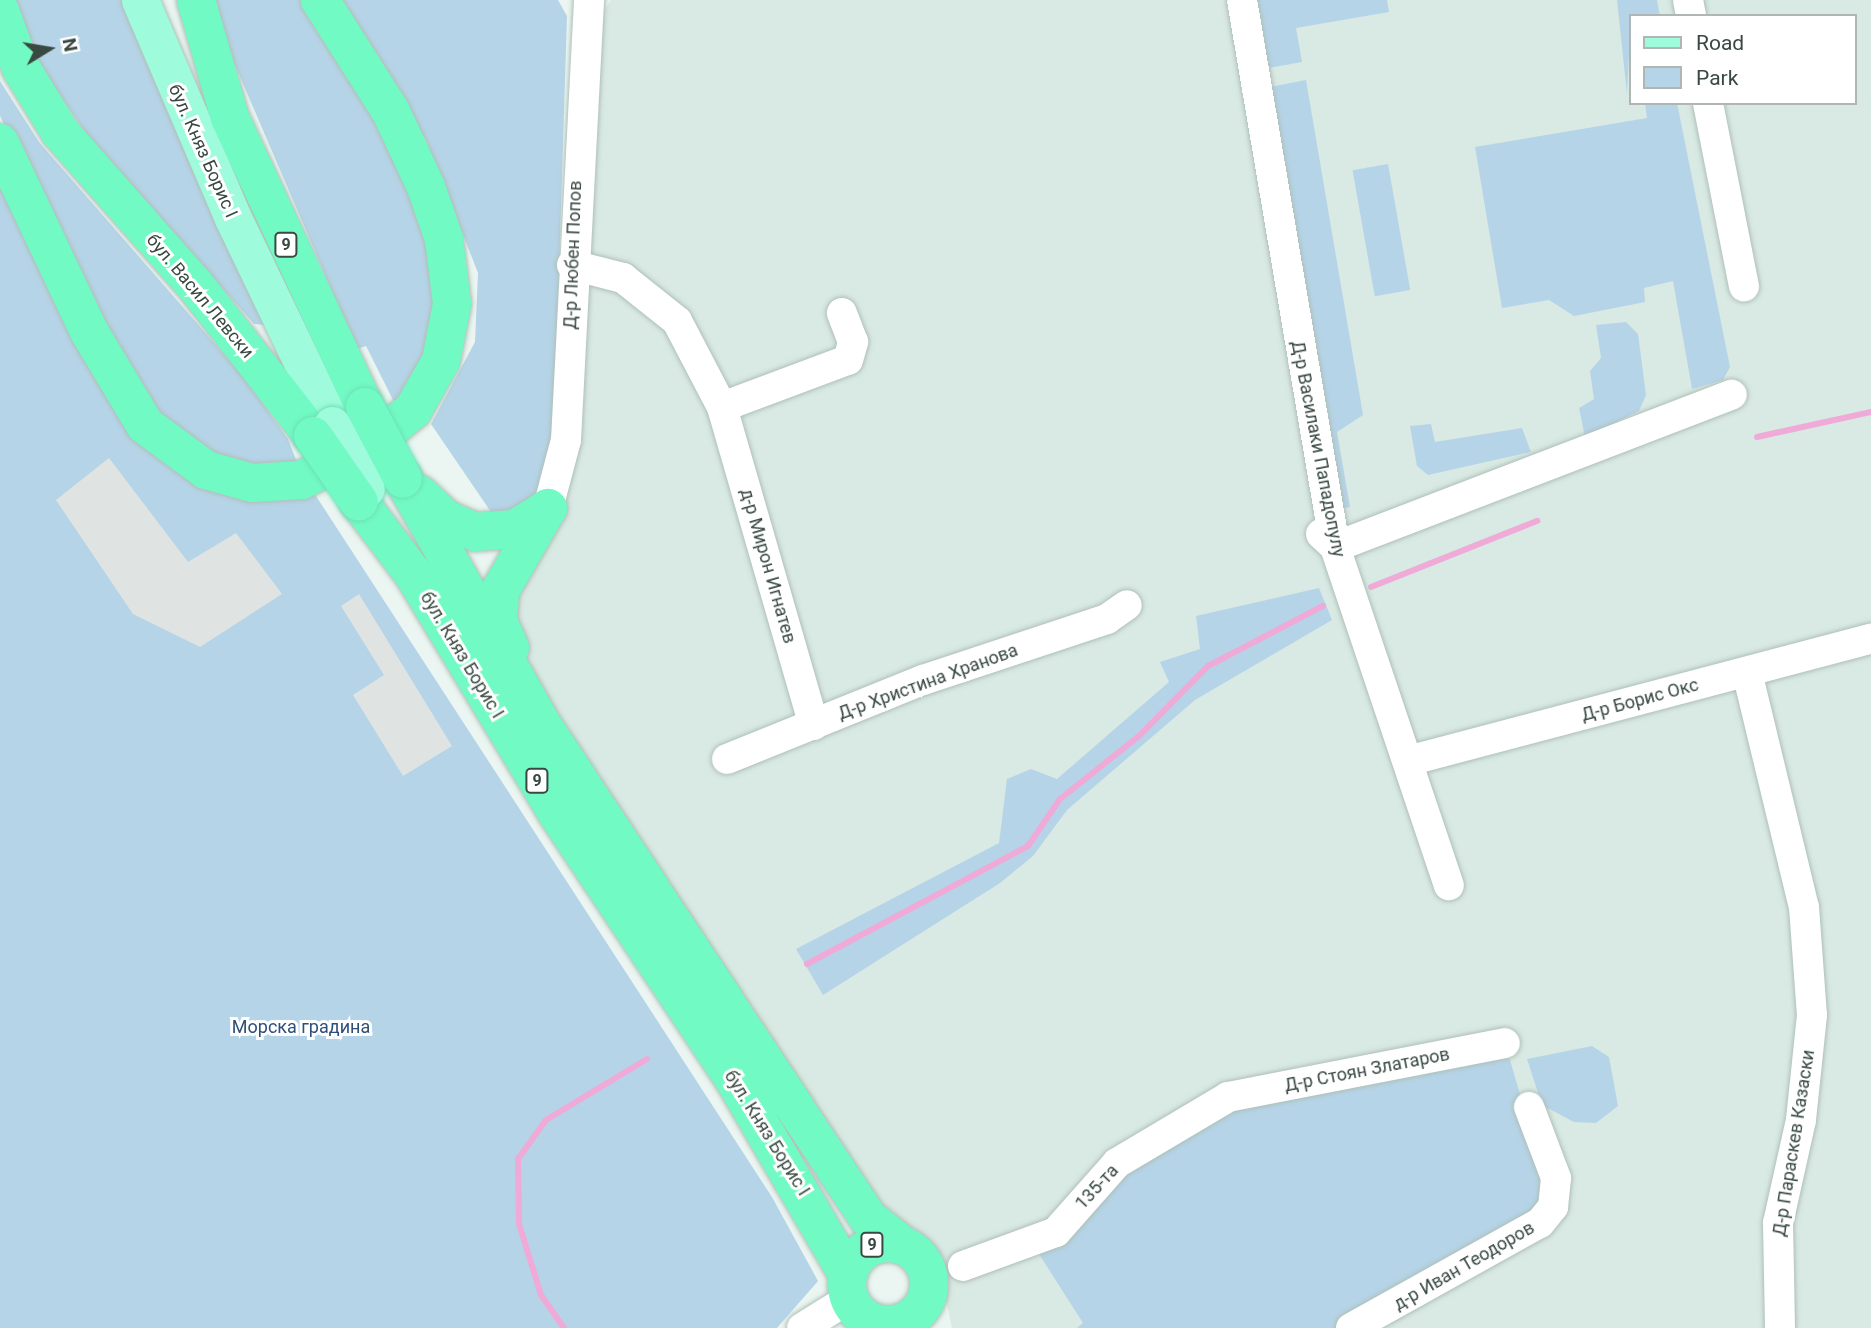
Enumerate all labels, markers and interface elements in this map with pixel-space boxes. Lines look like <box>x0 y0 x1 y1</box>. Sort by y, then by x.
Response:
north arrow <box>14 14 84 84</box>
legend <box>1630 14 1857 105</box>
text: Road <box>1696 31 1744 55</box>
text: N <box>58 36 83 54</box>
text: Park <box>1696 66 1738 90</box>
street label: бул. Княз Борис I <box>164 81 242 221</box>
street label: Д-р Любен Попов <box>560 180 586 330</box>
street label: бул. Васил Левски <box>142 229 258 363</box>
road number: 9 <box>274 232 298 258</box>
street label: Д-р Василаки Пападопулу <box>1286 339 1350 559</box>
street label: д-р Мирон Игнатев <box>736 486 800 646</box>
street label: бул. Княз Борис I <box>416 588 508 722</box>
street label: Д-р Христина Хранова <box>835 639 1021 725</box>
street label: Д-р Борис Окс <box>1579 674 1701 726</box>
road number: 9 <box>525 768 549 794</box>
park label: Морска градина <box>232 1016 370 1038</box>
street label: Д-р Стоян Златаров <box>1283 1043 1451 1097</box>
street label: Д-р Параскев Казаски <box>1769 1048 1819 1238</box>
street label: бул. Княз Борис I <box>720 1066 814 1200</box>
street label: 135-та <box>1071 1160 1123 1214</box>
street label: д-р Иван Теодоров <box>1390 1217 1538 1315</box>
road number: 9 <box>860 1232 884 1258</box>

